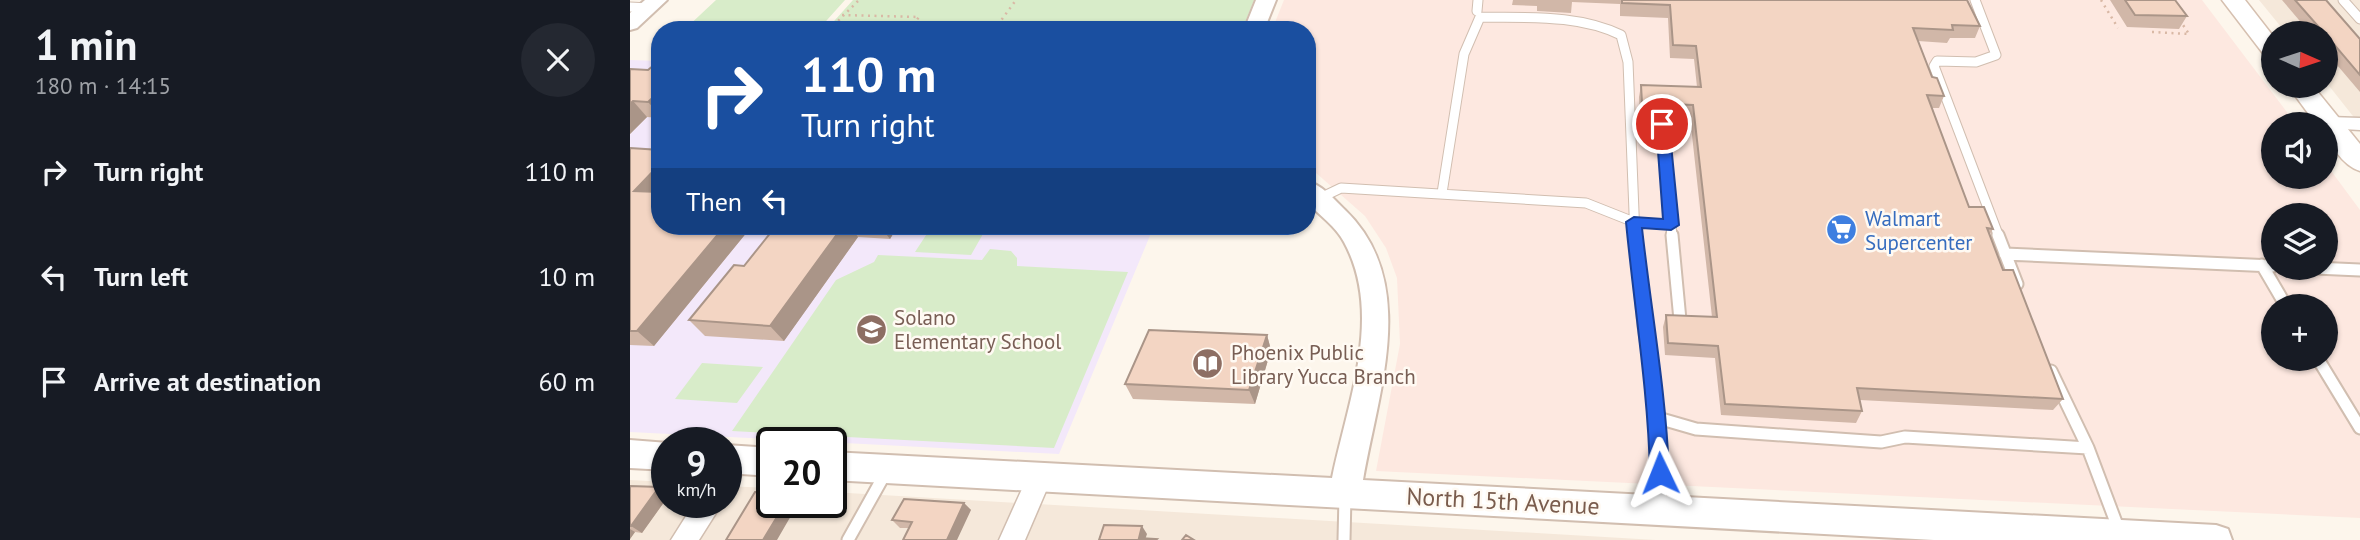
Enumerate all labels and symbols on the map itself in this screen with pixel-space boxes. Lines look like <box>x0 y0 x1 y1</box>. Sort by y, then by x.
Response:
north arrow <box>2261 21 2338 98</box>
pin <box>1632 94 1692 154</box>
place label: Walmart Supercenter <box>1865 205 1972 256</box>
supermarket icon: Walmart Supercenter <box>1825 213 1859 247</box>
place label: Solano Elementary School <box>894 304 1061 355</box>
school or university icon: Solano Elementary School <box>854 312 888 346</box>
place label: Phoenix Public Library Yucca Branch <box>1231 339 1416 390</box>
library icon: Phoenix Public Library Yucca Branch <box>1191 347 1225 381</box>
speed limit sign: 20 <box>756 427 847 518</box>
position arrow <box>1623 436 1697 510</box>
street label: North 15th Avenue <box>1406 480 1600 522</box>

